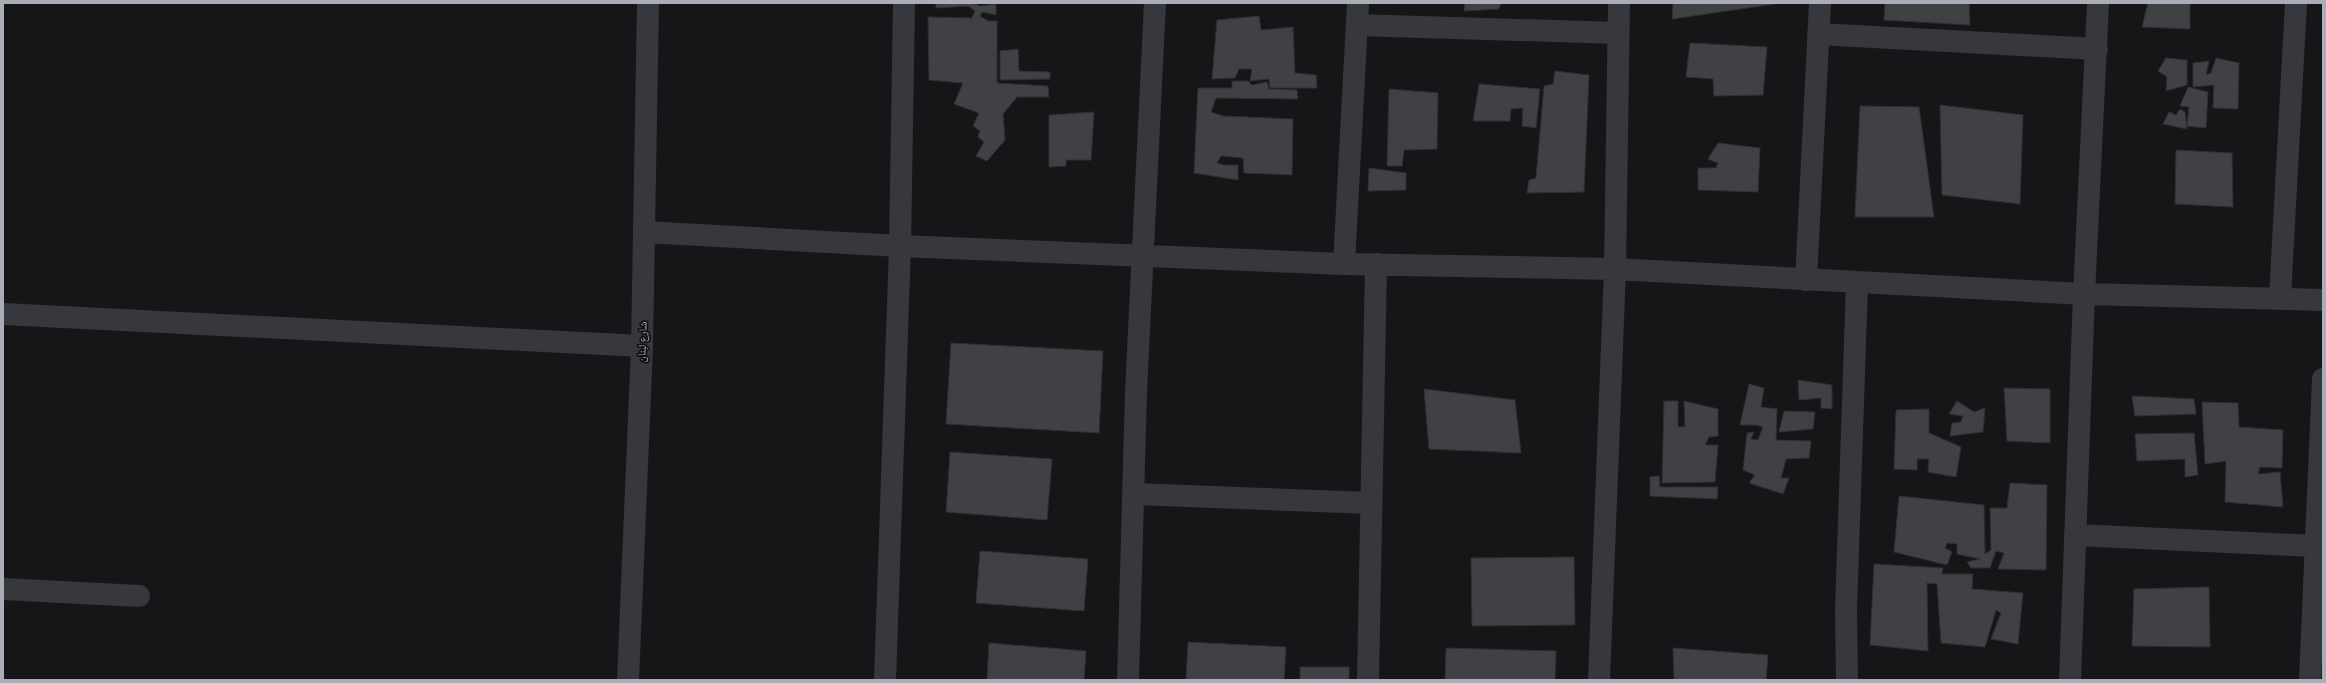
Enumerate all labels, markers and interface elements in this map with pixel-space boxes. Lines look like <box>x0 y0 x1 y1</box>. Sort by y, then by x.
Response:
street label: شارع لبنان <box>635 321 650 363</box>

